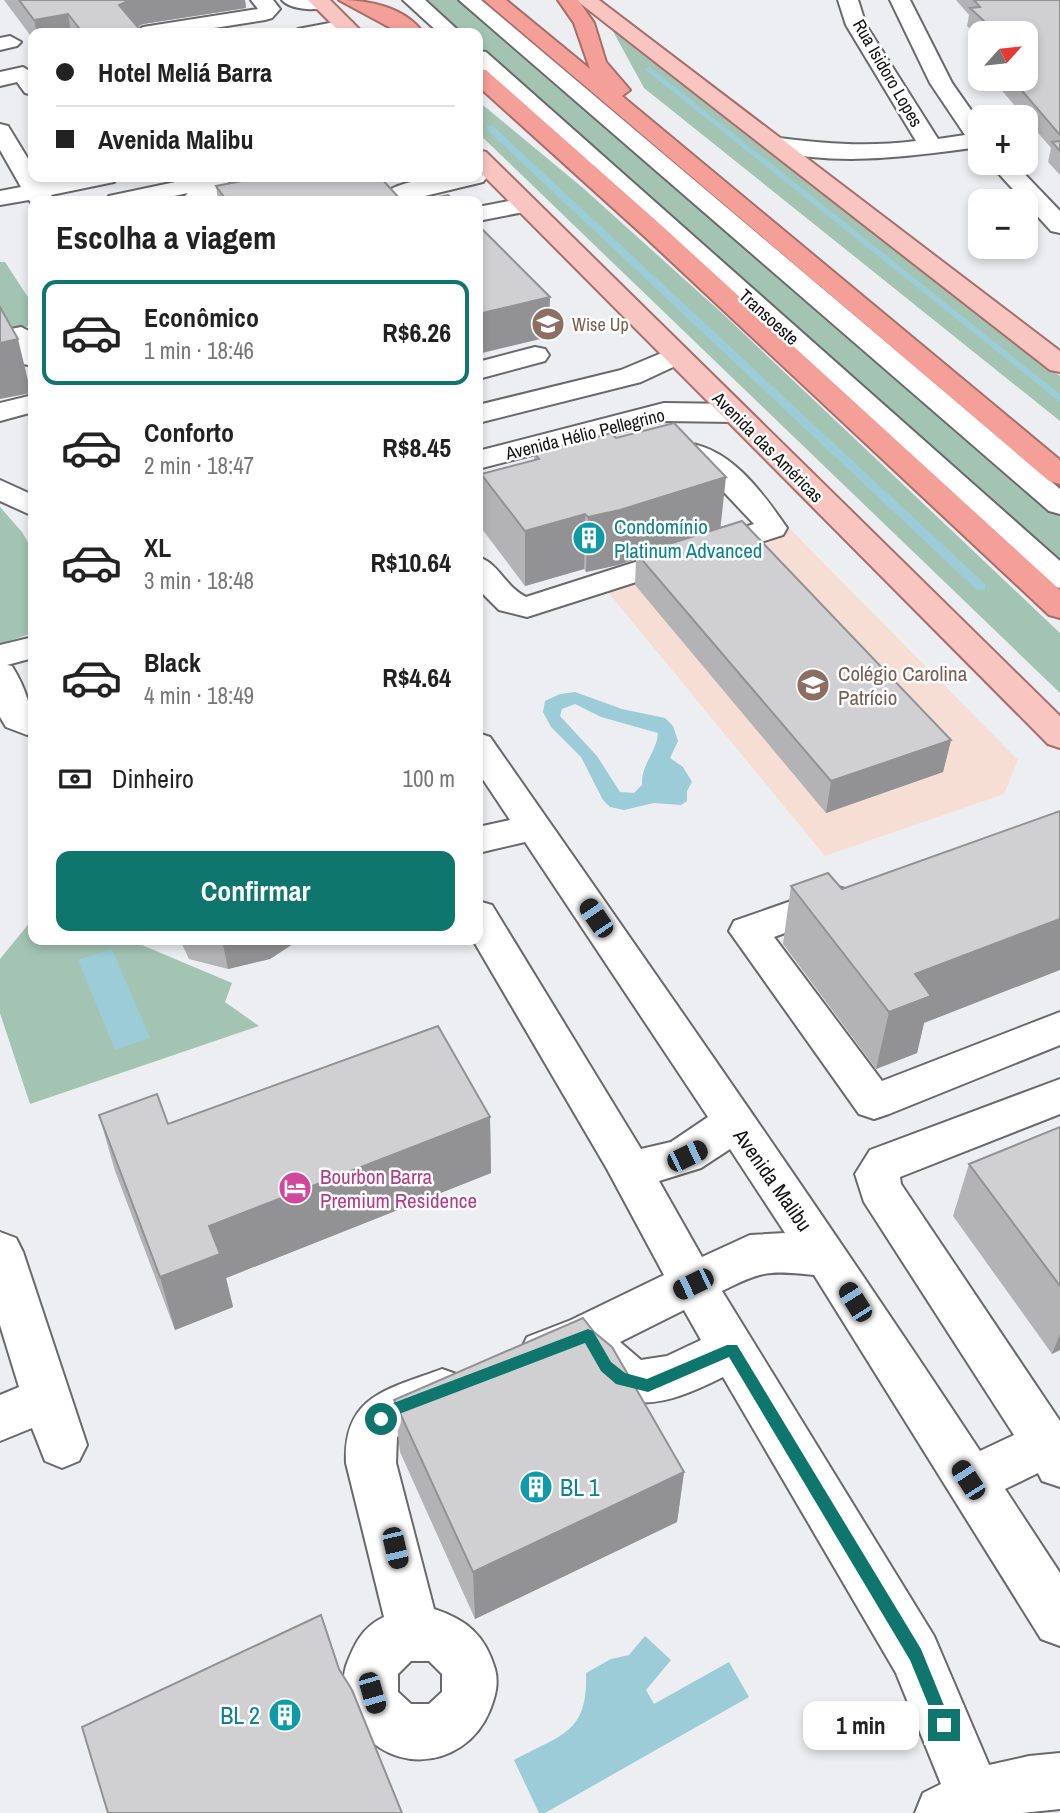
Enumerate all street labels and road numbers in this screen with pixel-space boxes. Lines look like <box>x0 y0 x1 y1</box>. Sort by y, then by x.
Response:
street label: Rua Isidoro Lopes <box>847 15 929 131</box>
street label: Transoeste <box>733 283 805 351</box>
street label: Avenida das Américas <box>706 385 829 508</box>
street label: Avenida Hélio Pellegrino <box>502 402 667 466</box>
street label: Avenida Malibu <box>726 1122 819 1237</box>

